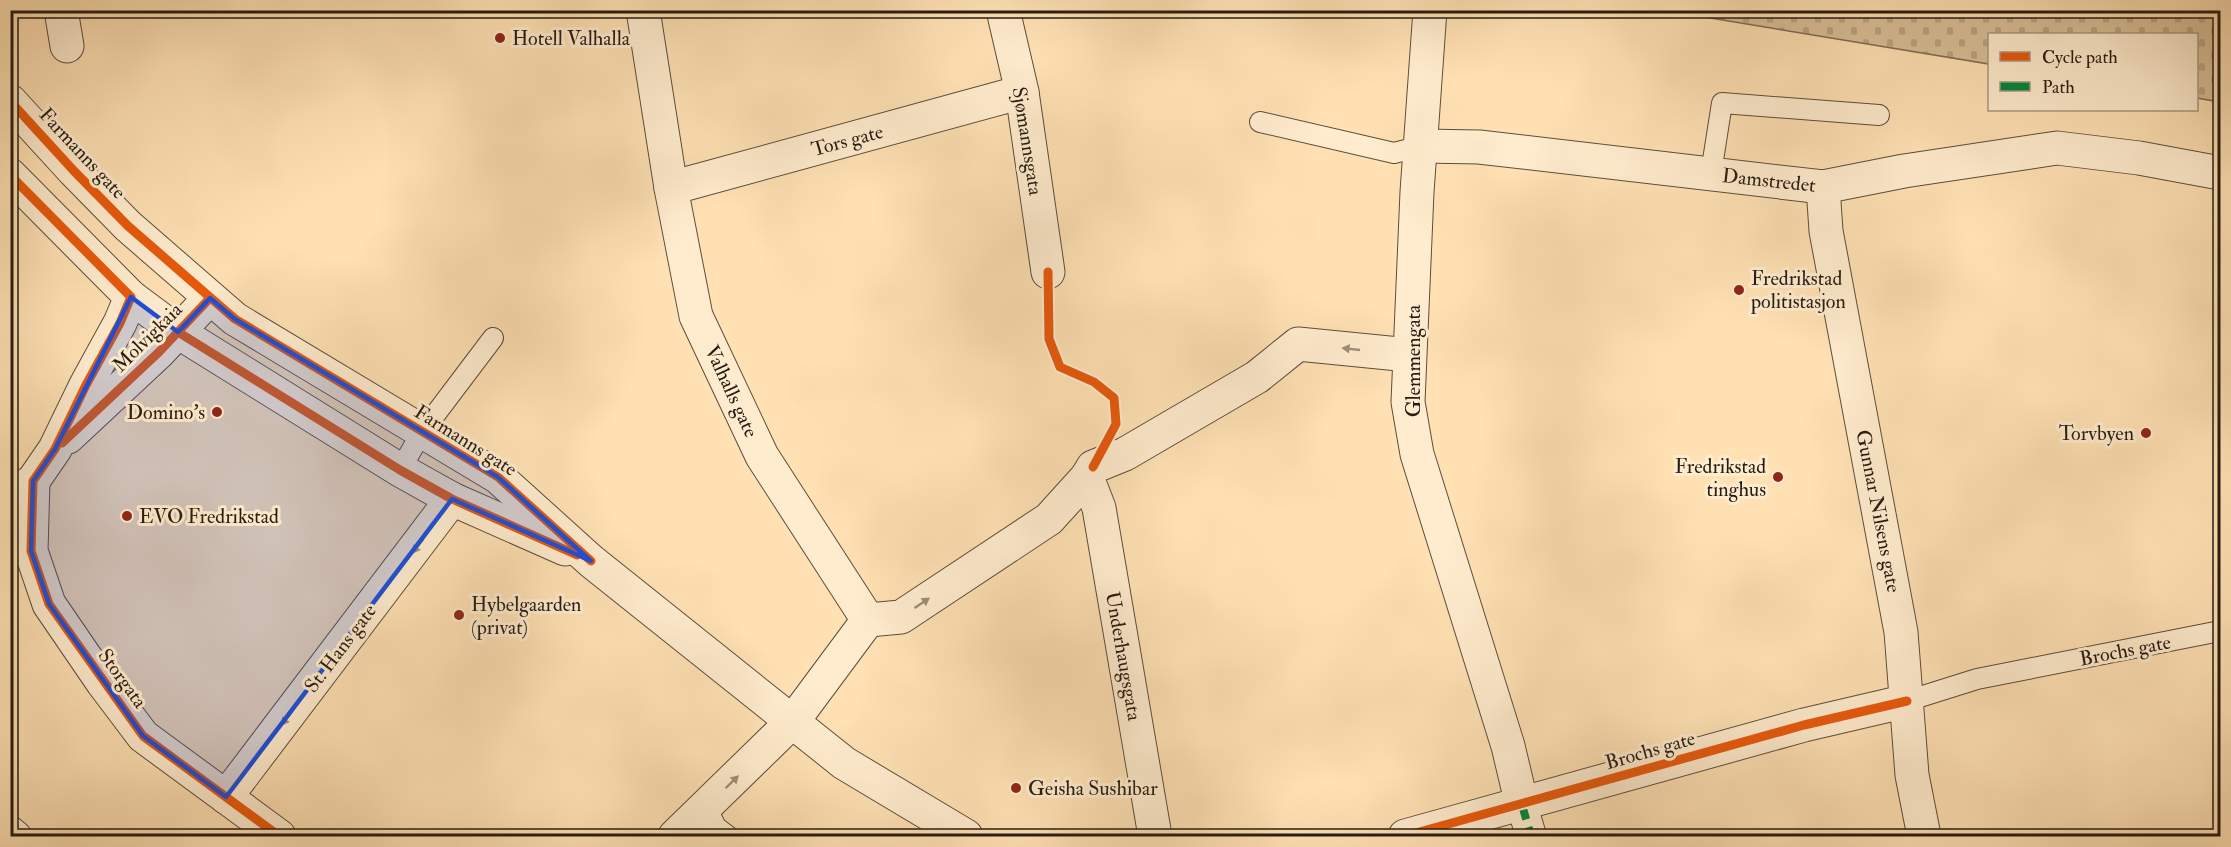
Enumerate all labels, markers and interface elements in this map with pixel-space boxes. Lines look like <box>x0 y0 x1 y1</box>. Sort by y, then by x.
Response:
place label: Hotell Valhalla <box>512 26 631 51</box>
marker: Hotell Valhalla <box>493 31 507 45</box>
legend <box>1988 33 2198 111</box>
text: Cycle path <box>2042 46 2118 69</box>
text: Path <box>2042 76 2075 99</box>
street label: Sjømannsgata <box>1007 85 1049 198</box>
street label: Farmanns gate <box>34 102 131 204</box>
street label: Tors gate <box>808 119 886 162</box>
street label: Damstredet <box>1721 163 1817 198</box>
place label: Fredrikstad politistasjon <box>1750 266 1846 315</box>
marker: Fredrikstad politistasjon <box>1732 283 1746 297</box>
street label: Molvigkaia <box>107 297 188 377</box>
street label: Glemmengata <box>1401 304 1426 417</box>
street label: Valhalls gate <box>699 341 764 441</box>
one-way arrow <box>1342 344 1361 354</box>
street label: Farmanns gate <box>410 399 522 482</box>
place label: Domino's <box>127 400 205 425</box>
marker: Domino's <box>210 405 224 419</box>
place label: Torvbyen <box>2059 421 2134 446</box>
marker: Torvbyen <box>2139 426 2153 440</box>
street label: Gunnar Nilsens gate <box>1850 428 1907 595</box>
place label: Fredrikstad tinghus <box>1675 454 1766 502</box>
marker: Fredrikstad tinghus <box>1771 470 1785 484</box>
place label: EVO Fredrikstad <box>139 504 279 529</box>
marker: EVO Fredrikstad <box>120 509 134 523</box>
one-way arrow <box>412 538 424 554</box>
street label: Underhaugsgata <box>1100 590 1147 723</box>
place label: Hybelgaarden (privat) <box>471 592 581 641</box>
one-way arrow <box>914 597 930 609</box>
street label: St. Hans gate <box>299 599 382 698</box>
marker: Hybelgaarden (privat) <box>452 608 466 622</box>
street label: Brochs gate <box>2077 629 2173 672</box>
street label: Storgata <box>93 644 153 713</box>
one-way arrow <box>281 710 293 726</box>
street label: Brochs gate <box>1602 726 1698 775</box>
one-way arrow <box>725 775 739 789</box>
place label: Geisha Sushibar <box>1028 776 1158 801</box>
marker: Geisha Sushibar <box>1009 781 1023 795</box>

